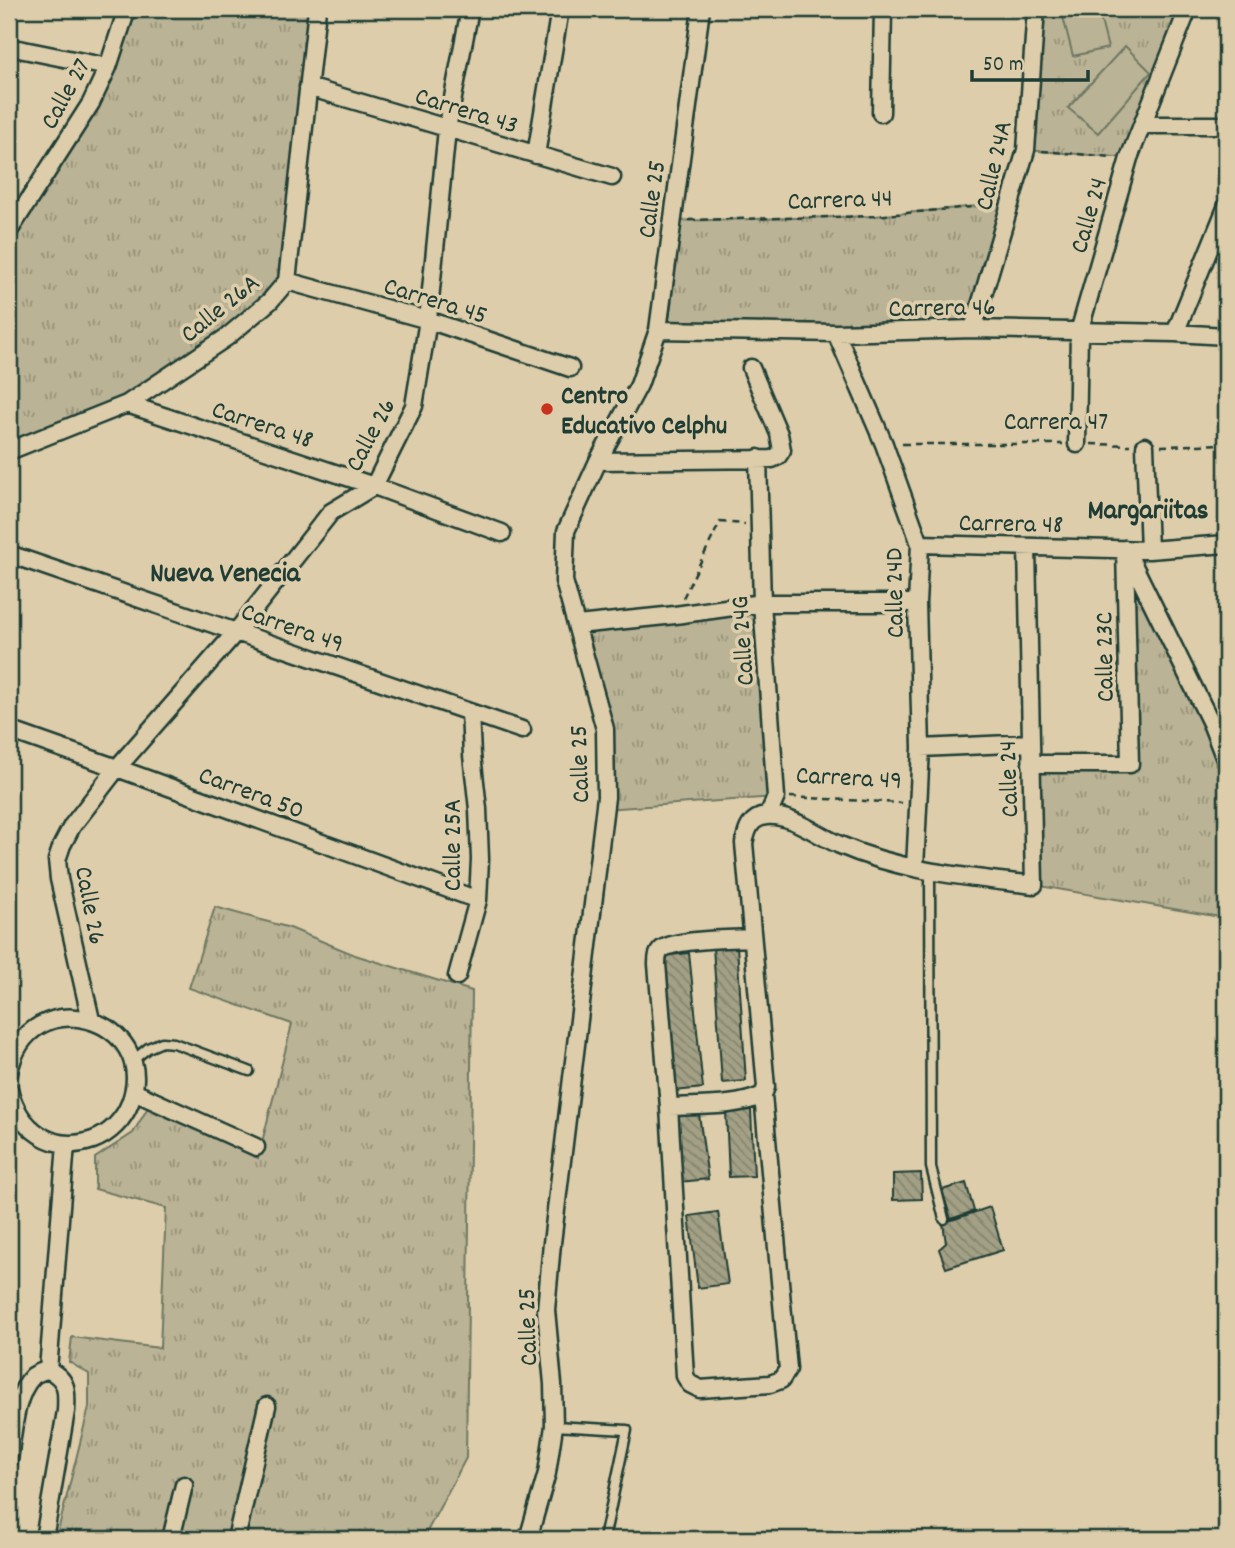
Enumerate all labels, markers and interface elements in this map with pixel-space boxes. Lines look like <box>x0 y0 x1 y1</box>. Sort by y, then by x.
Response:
scale bar <box>972 38 1088 82</box>
text: 50 m <box>983 51 1023 81</box>
street label: Calle 27 <box>32 52 102 137</box>
street label: Carrera 43 <box>410 79 522 146</box>
street label: Calle 24A <box>967 117 1024 214</box>
street label: Calle 25 <box>630 158 677 241</box>
street label: Calle 24 <box>1062 174 1119 258</box>
street label: Carrera 44 <box>787 181 893 222</box>
street label: Calle 26A <box>173 266 269 353</box>
street label: Carrera 45 <box>379 269 491 336</box>
street label: Carrera 46 <box>888 290 996 329</box>
place label: Centro Educativo Celphu <box>561 379 727 446</box>
street label: Calle 26 <box>337 392 407 479</box>
street label: Carrera 48 <box>206 393 317 460</box>
marker: Centro Educativo Celphu <box>539 401 555 417</box>
street label: Carrera 47 <box>1004 405 1108 442</box>
district label: Margariitas <box>1087 493 1209 533</box>
street label: Carrera 48 <box>958 506 1064 545</box>
street label: Calle 24D <box>877 547 916 638</box>
district label: Nueva Venecia <box>150 556 301 596</box>
street label: Carrera 49 <box>236 595 348 664</box>
street label: Calle 24G <box>723 595 766 687</box>
street label: Calle 23C <box>1087 611 1126 703</box>
street label: Calle 25 <box>562 724 601 804</box>
street label: Calle 24 <box>991 740 1030 818</box>
street label: Carrera 50 <box>193 758 309 830</box>
street label: Carrera 49 <box>795 758 903 801</box>
street label: Calle 25A <box>436 799 473 891</box>
street label: Calle 26 <box>63 863 114 948</box>
street label: Calle 25 <box>510 1287 549 1367</box>

